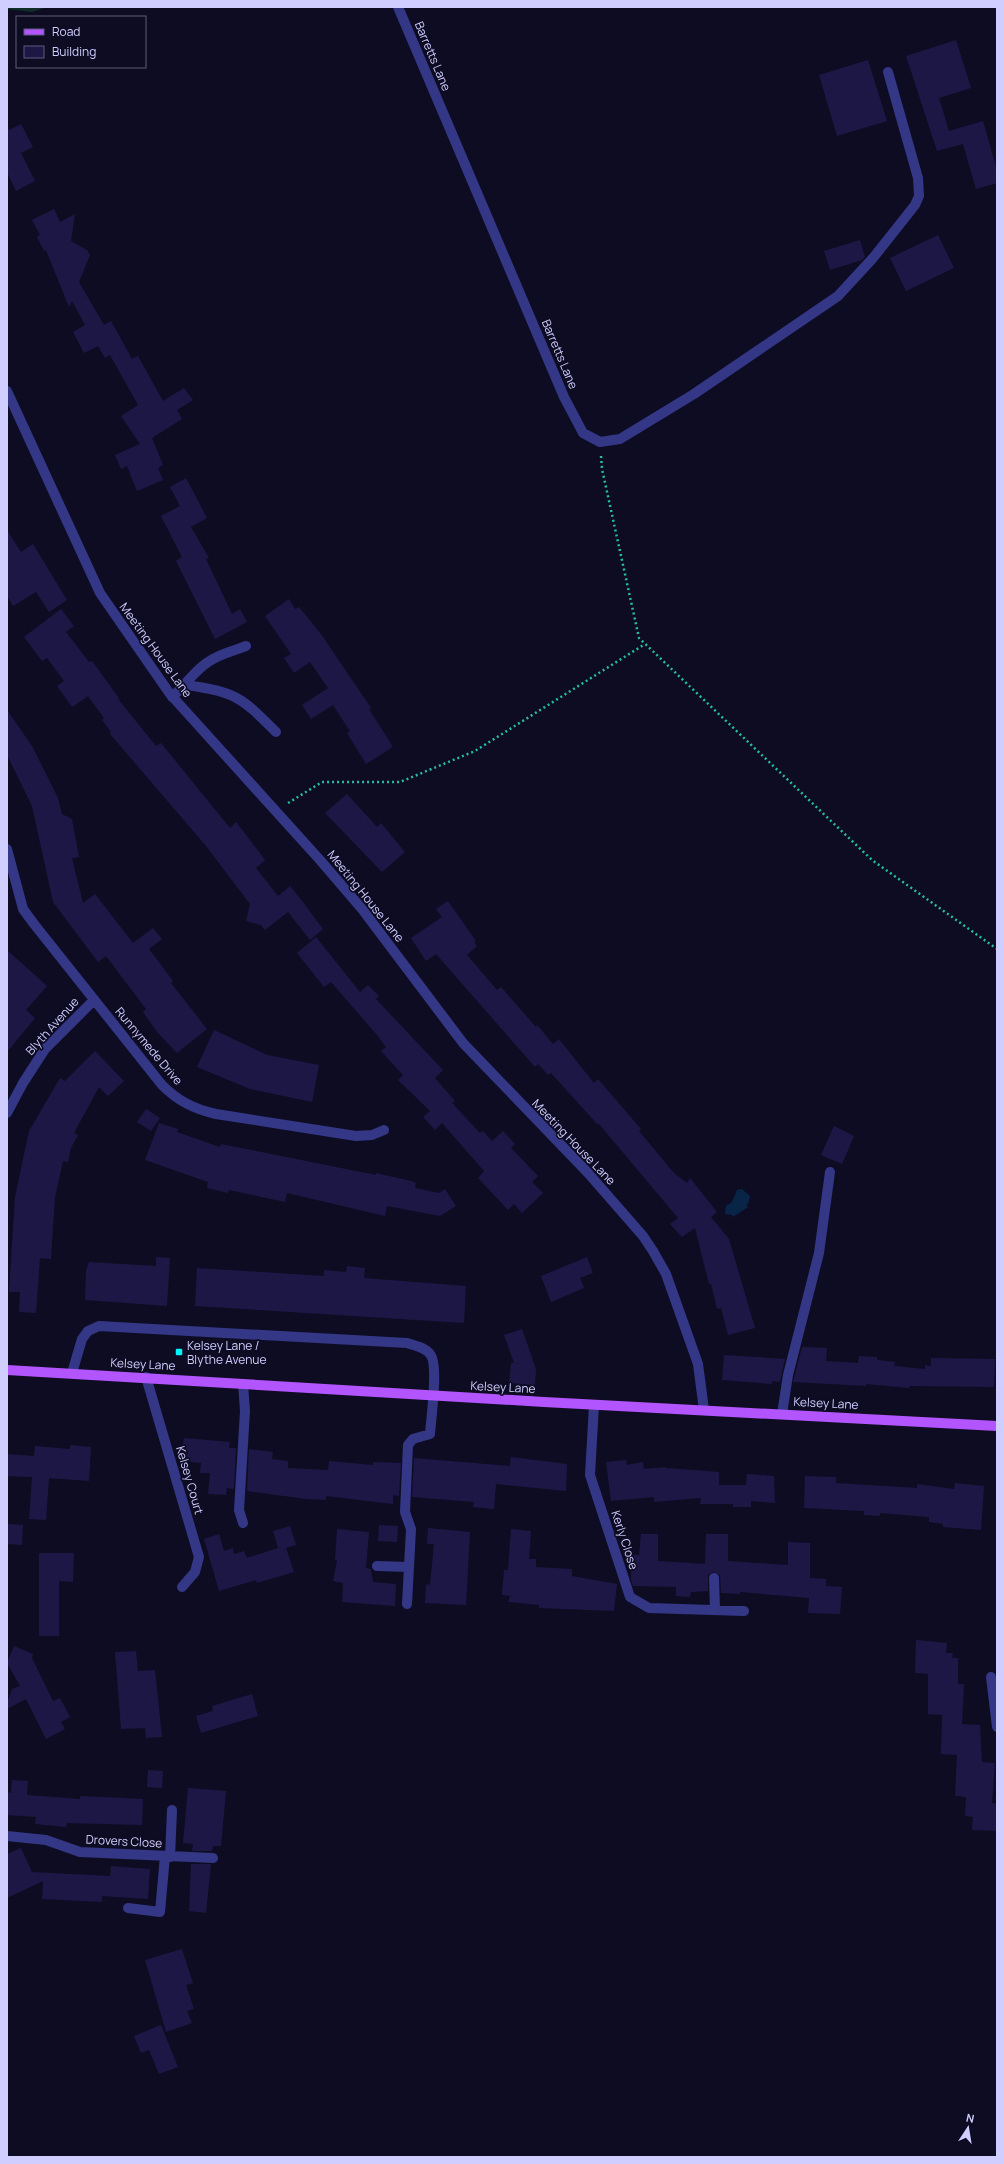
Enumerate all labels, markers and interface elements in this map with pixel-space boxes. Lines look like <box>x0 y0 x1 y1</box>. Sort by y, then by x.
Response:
legend <box>16 16 146 68</box>
street label: Barretts Lane <box>411 19 455 93</box>
text: Road <box>52 23 80 40</box>
text: Building <box>52 43 96 60</box>
street label: Barretts Lane <box>538 317 582 391</box>
street label: Meeting House Lane <box>116 599 196 701</box>
street label: Meeting House Lane <box>324 847 408 945</box>
street label: Blyth Avenue <box>21 993 83 1059</box>
street label: Runnymede Drive <box>111 1003 187 1089</box>
street label: Meeting House Lane <box>528 1095 620 1189</box>
place label: Kelsey Lane / Blythe Avenue <box>187 1337 266 1368</box>
marker: Kelsey Lane / Blythe Avenue <box>174 1347 184 1357</box>
street label: Kelsey Lane <box>110 1354 176 1374</box>
street label: Kelsey Lane <box>470 1377 536 1397</box>
street label: Kelsey Lane <box>793 1393 859 1413</box>
street label: Kelsey Court <box>172 1444 208 1516</box>
street label: Kerly Close <box>607 1508 643 1572</box>
street label: Drovers Close <box>85 1831 163 1851</box>
north arrow <box>948 2108 988 2148</box>
text: N <box>965 2110 976 2126</box>

